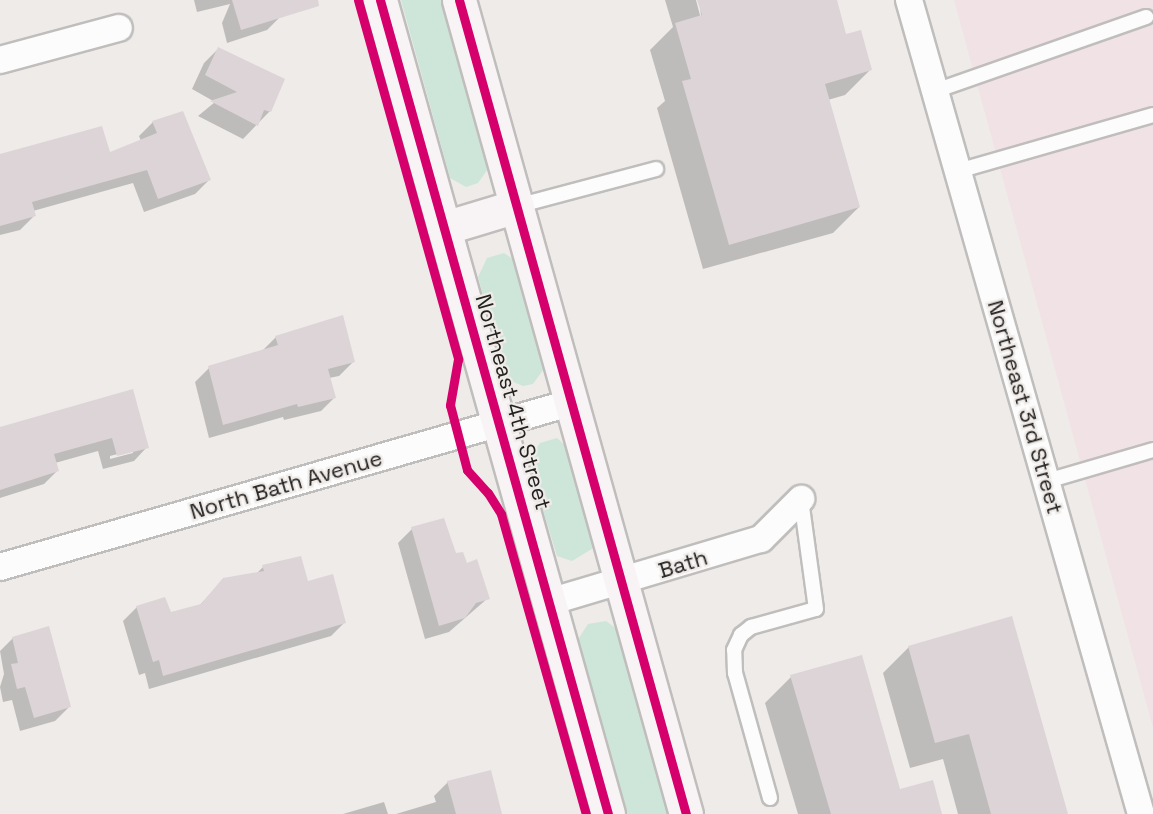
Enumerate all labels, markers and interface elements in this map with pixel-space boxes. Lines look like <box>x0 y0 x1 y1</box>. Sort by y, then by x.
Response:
street label: Northeast 4th Street <box>470 291 556 513</box>
street label: Northeast 3rd Street <box>982 297 1068 517</box>
street label: North Bath Avenue <box>187 445 385 525</box>
street label: Bath <box>655 544 711 584</box>

